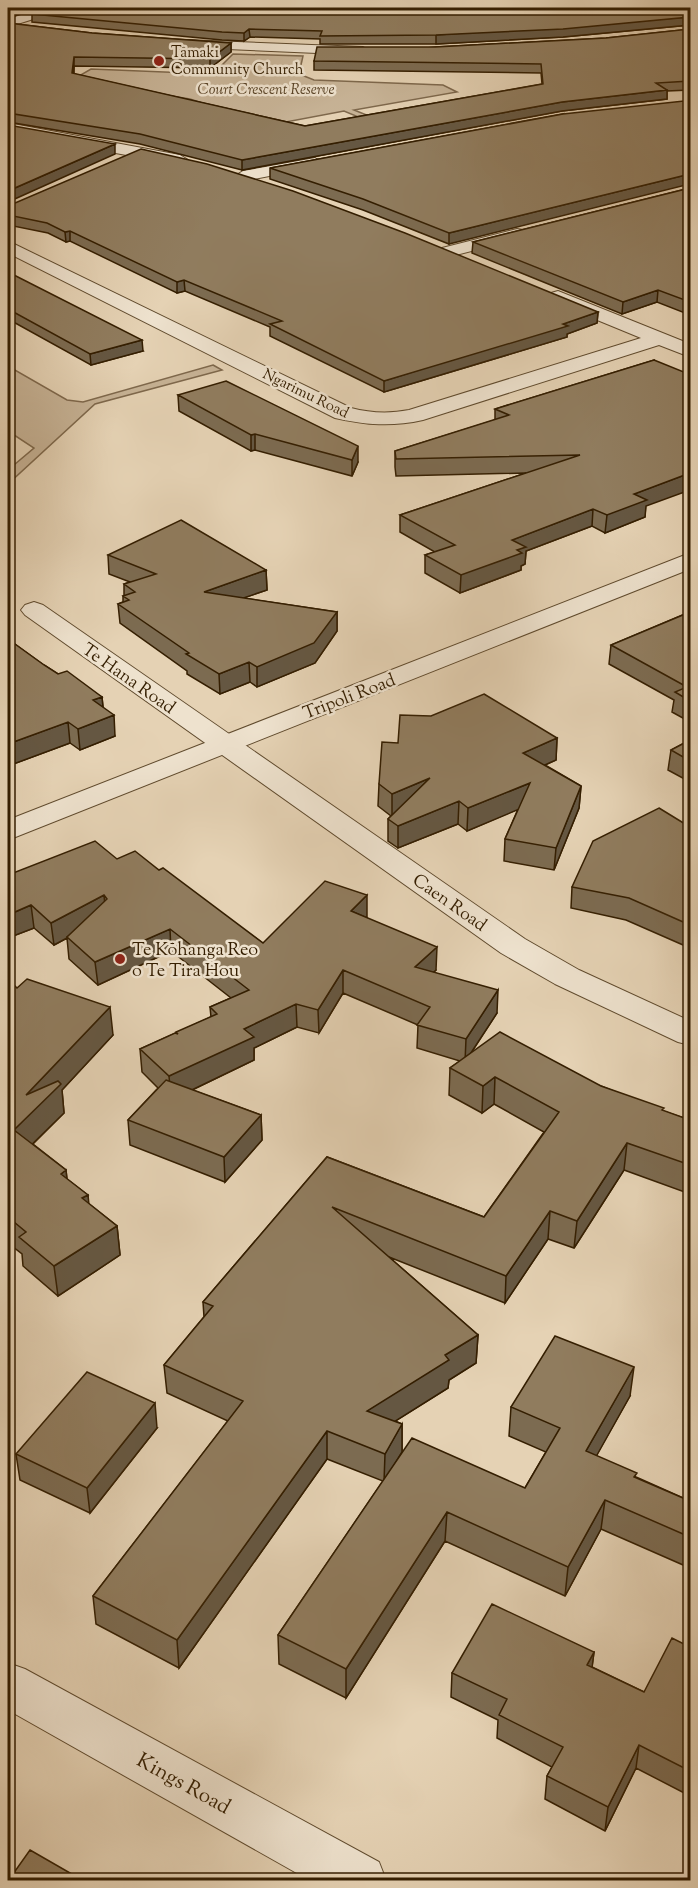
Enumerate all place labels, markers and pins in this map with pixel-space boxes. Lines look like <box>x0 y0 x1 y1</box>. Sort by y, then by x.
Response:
place label: Tāmaki Community Church <box>171 43 304 81</box>
marker: Tāmaki Community Church <box>152 54 166 68</box>
place label: Te Kōhanga Reo o Te Tira Hou <box>132 938 258 985</box>
marker: Te Kōhanga Reo o Te Tira Hou <box>113 952 127 966</box>

